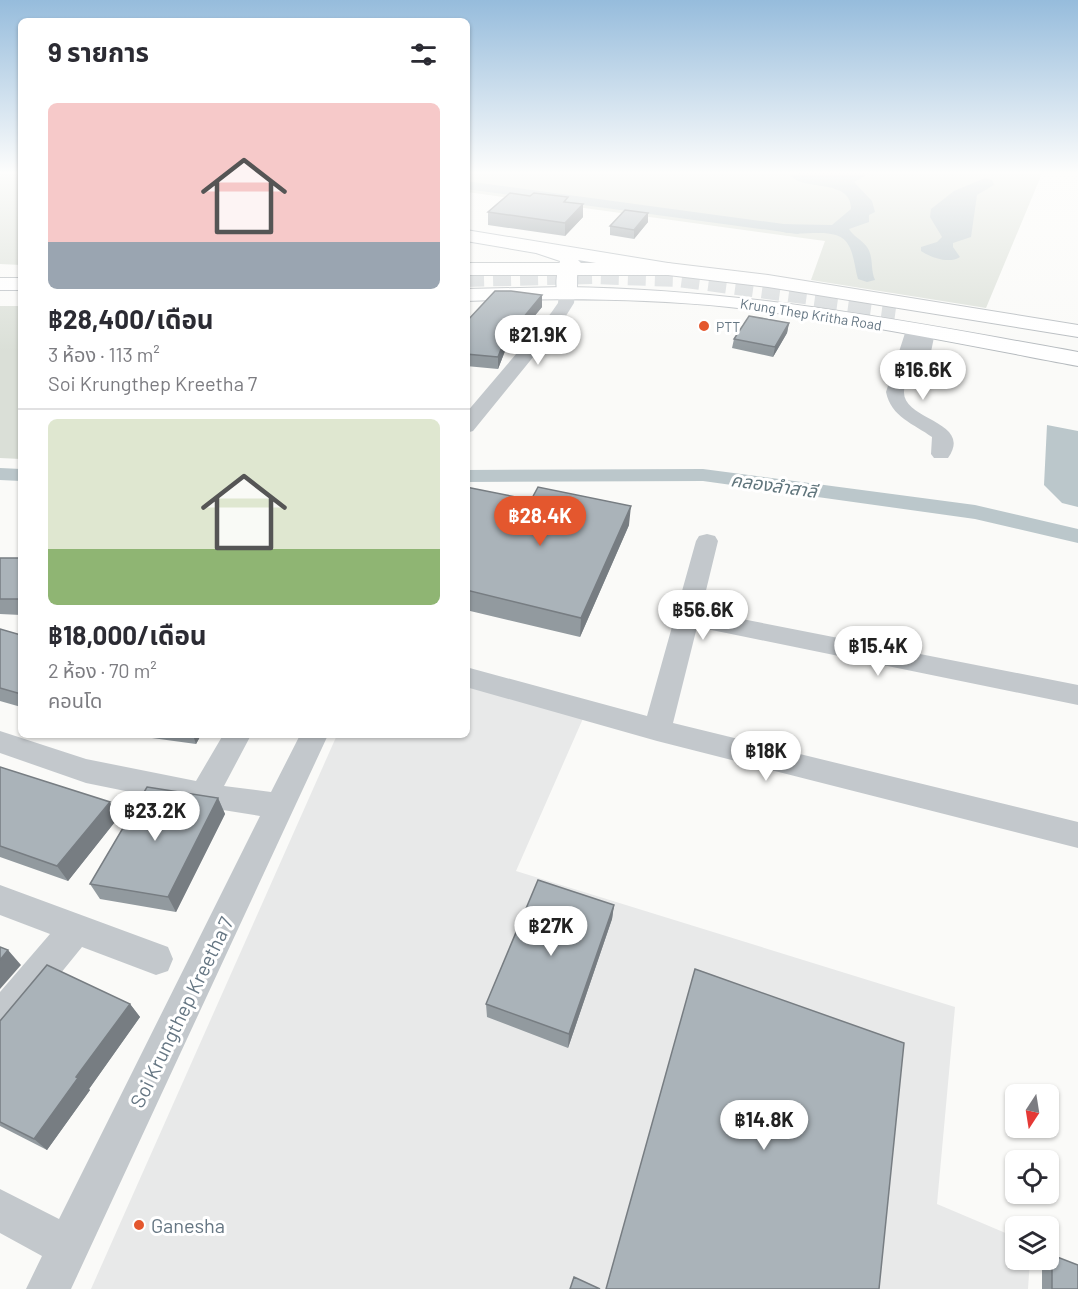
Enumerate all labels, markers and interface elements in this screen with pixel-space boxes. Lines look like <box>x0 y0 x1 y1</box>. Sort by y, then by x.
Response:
text: 9 รายการ <box>48 36 149 67</box>
icon: filters <box>407 38 440 71</box>
icon: home <box>190 142 298 250</box>
street label: Krung Thep Kritha Road <box>739 294 883 334</box>
text: ฿28,400/เดือน <box>48 303 214 334</box>
pin: ฿21.9K <box>489 315 587 366</box>
place label: PTT <box>716 318 740 335</box>
marker: PTT <box>697 319 711 333</box>
text: ฿21.9K <box>509 322 567 346</box>
text: 3 ห้อง · 113 m² <box>48 342 160 366</box>
pin: ฿16.6K <box>874 350 972 401</box>
text: ฿16.6K <box>894 357 952 381</box>
text: Soi Krungthep Kreetha 7 <box>48 371 257 395</box>
icon: home <box>190 458 298 566</box>
water label: คลองลำสาลี <box>729 468 820 502</box>
pin: ฿28.4K <box>491 496 589 547</box>
text: ฿28.4K <box>508 503 572 527</box>
pin: ฿56.6K <box>654 590 752 641</box>
text: ฿56.6K <box>672 597 734 621</box>
text: ฿18,000/เดือน <box>48 619 207 650</box>
pin: ฿15.4K <box>829 626 927 677</box>
text: ฿15.4K <box>848 633 908 657</box>
text: 2 ห้อง · 70 m² <box>48 658 157 682</box>
text: คอนโด <box>48 688 102 712</box>
pin: ฿18K <box>730 731 802 782</box>
text: ฿18K <box>745 738 787 762</box>
pin: ฿23.2K <box>106 791 204 842</box>
text: ฿23.2K <box>124 798 186 822</box>
pin: ฿27K <box>515 906 587 957</box>
street label: Soi Krungthep Kreetha 7 <box>124 912 238 1111</box>
text: ฿27K <box>528 913 574 937</box>
north arrow <box>1005 1084 1059 1138</box>
map controls <box>1005 1084 1059 1270</box>
pin: ฿14.8K <box>715 1100 813 1151</box>
text: ฿14.8K <box>734 1107 794 1131</box>
button: locate <box>1005 1150 1059 1204</box>
place label: Ganesha <box>151 1213 225 1237</box>
button: layers <box>1005 1216 1059 1270</box>
marker: Ganesha <box>132 1218 146 1232</box>

